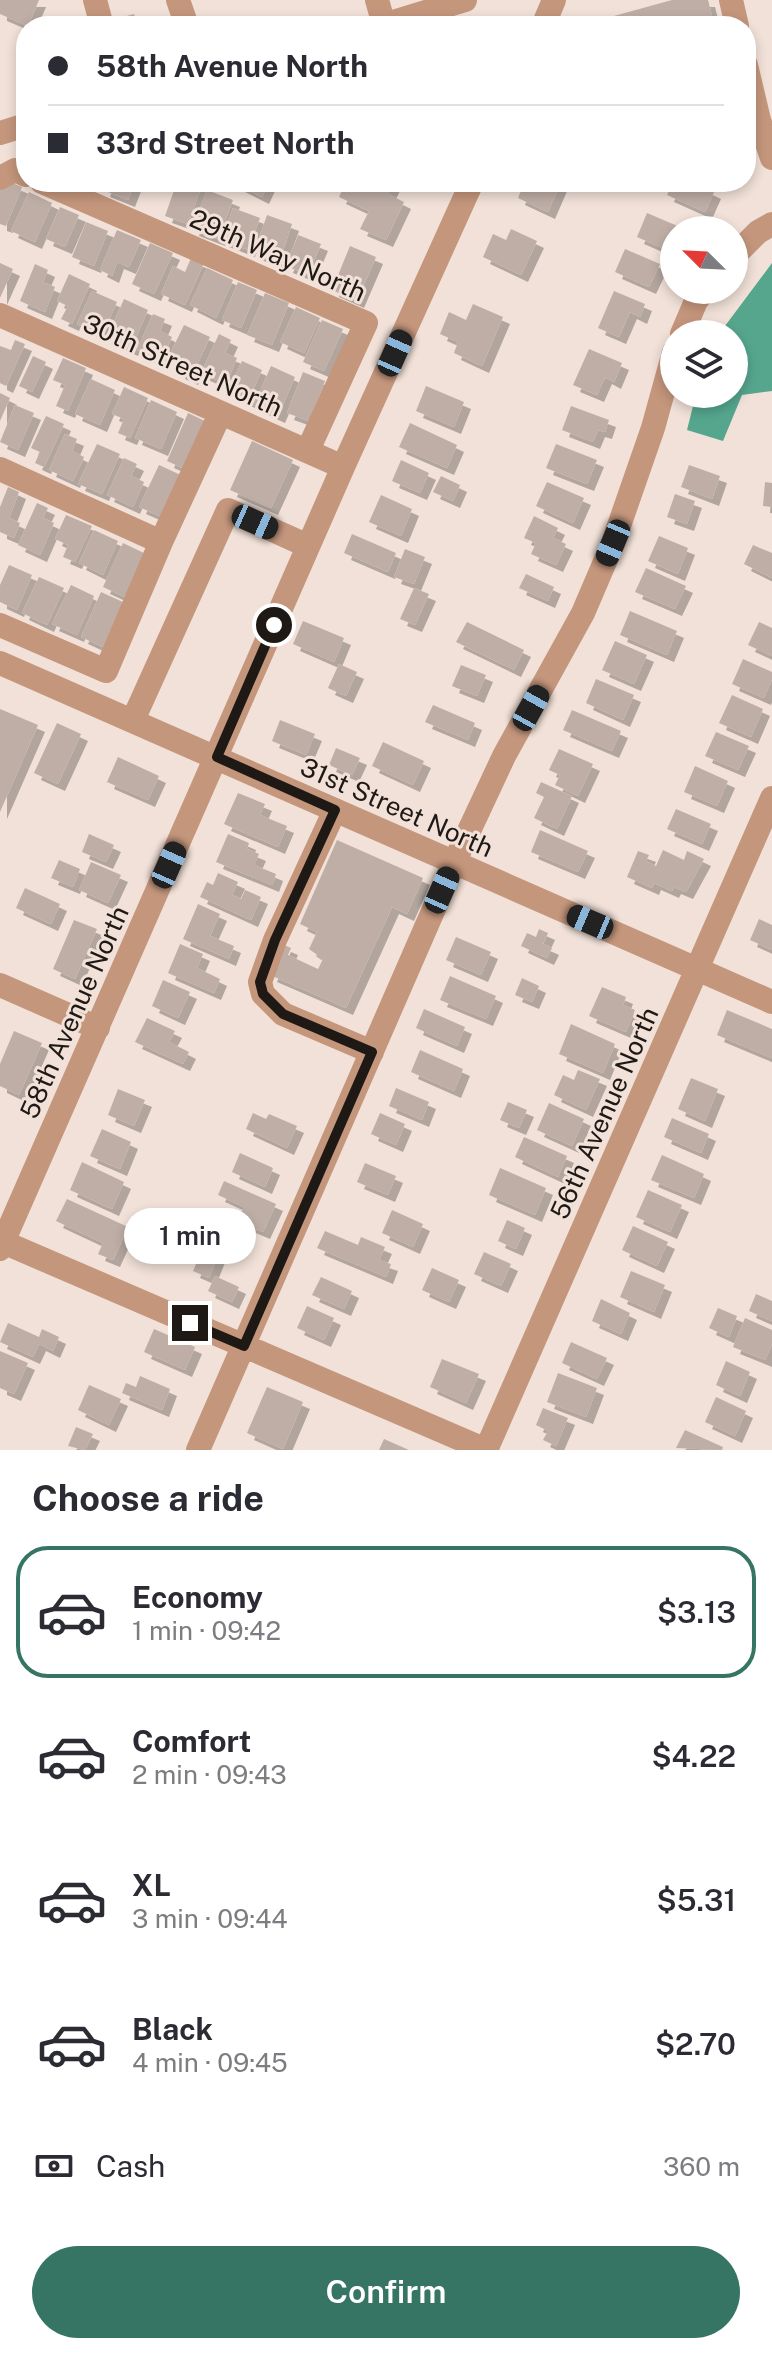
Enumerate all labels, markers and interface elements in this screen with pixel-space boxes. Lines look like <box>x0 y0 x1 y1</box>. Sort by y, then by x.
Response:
text: 58th Avenue North <box>96 48 368 84</box>
text: 33rd Street North <box>96 125 354 161</box>
street label: 29th Way North <box>185 202 371 308</box>
north arrow <box>660 216 748 304</box>
map controls <box>660 216 748 408</box>
street label: 30th Street North <box>79 307 287 423</box>
button: layers <box>660 320 748 408</box>
car <box>374 326 416 380</box>
car <box>228 501 282 543</box>
car <box>593 516 633 570</box>
route start <box>256 607 292 643</box>
car <box>509 681 553 735</box>
street label: 31st Street North <box>296 751 498 863</box>
car <box>148 838 190 892</box>
car <box>421 863 463 917</box>
street label: 58th Avenue North <box>13 901 135 1123</box>
car <box>563 902 617 942</box>
street label: 56th Avenue North <box>543 1002 665 1224</box>
callout: 1 min <box>124 1207 256 1263</box>
text: 1 min <box>159 1220 221 1251</box>
route end <box>172 1305 208 1341</box>
text: Choose a ride <box>32 1477 264 1519</box>
icon: car <box>36 1576 108 1648</box>
text: Economy <box>132 1579 263 1615</box>
text: $3.13 <box>657 1594 736 1630</box>
text: 1 min · 09:42 <box>132 1615 281 1646</box>
icon: car <box>36 1720 108 1792</box>
text: Comfort <box>132 1723 251 1759</box>
text: $4.22 <box>651 1738 736 1774</box>
text: 2 min · 09:43 <box>132 1759 287 1790</box>
icon: car <box>36 1864 108 1936</box>
text: XL <box>132 1867 171 1903</box>
text: $5.31 <box>657 1882 736 1918</box>
text: 3 min · 09:44 <box>132 1903 288 1934</box>
icon: car <box>36 2008 108 2080</box>
text: Black <box>132 2011 213 2047</box>
text: $2.70 <box>655 2026 736 2062</box>
text: 4 min · 09:45 <box>132 2047 288 2078</box>
icon: cash <box>32 2144 76 2188</box>
text: Cash <box>96 2148 165 2184</box>
text: 360 m <box>663 2151 740 2182</box>
button: Confirm <box>32 2246 740 2338</box>

